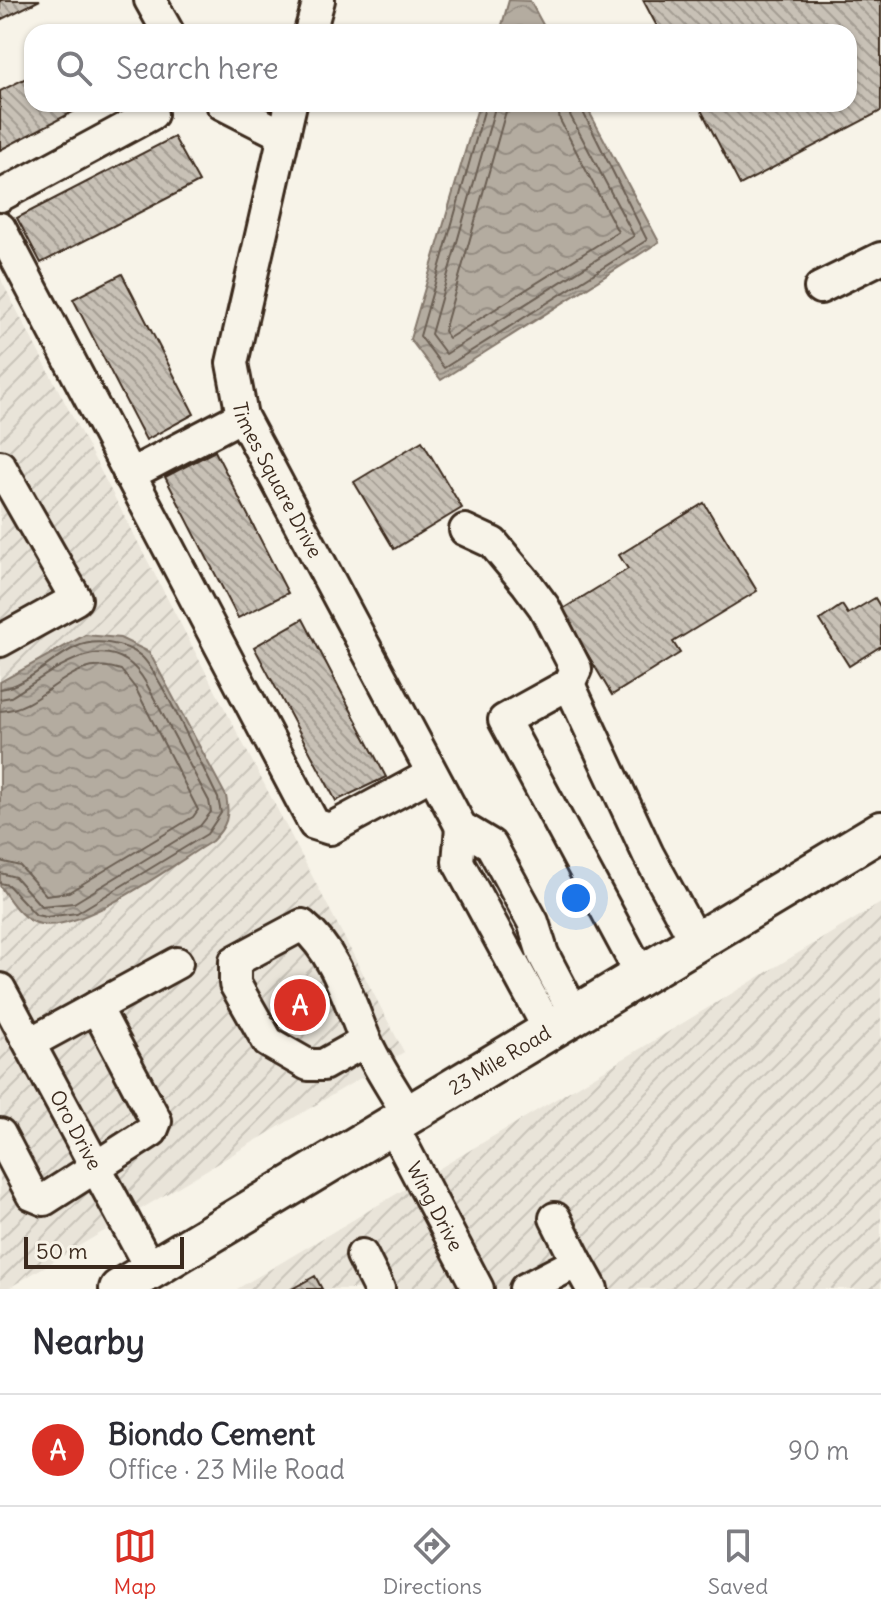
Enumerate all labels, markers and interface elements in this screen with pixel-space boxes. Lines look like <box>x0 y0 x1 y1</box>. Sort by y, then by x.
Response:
search box <box>24 24 857 112</box>
icon: search <box>52 46 96 90</box>
text: Search here <box>116 49 279 87</box>
street label: Times Square Drive <box>228 400 328 562</box>
your location <box>556 878 596 918</box>
pin: A <box>274 975 326 1035</box>
street label: 23 Mile Road <box>444 1019 555 1100</box>
street label: Oro Drive <box>45 1086 108 1174</box>
street label: Wing Drive <box>401 1157 469 1255</box>
scale bar <box>24 1233 184 1269</box>
text: 50 m <box>36 1237 88 1265</box>
text: Nearby <box>32 1320 145 1363</box>
text: Biondo Cement <box>108 1415 315 1453</box>
text: A <box>50 1434 66 1467</box>
text: 90 m <box>788 1434 849 1467</box>
text: Office · 23 Mile Road <box>108 1453 345 1486</box>
tab: Map <box>113 1524 157 1600</box>
tab: Directions <box>383 1524 482 1600</box>
tab: Saved <box>708 1524 768 1600</box>

